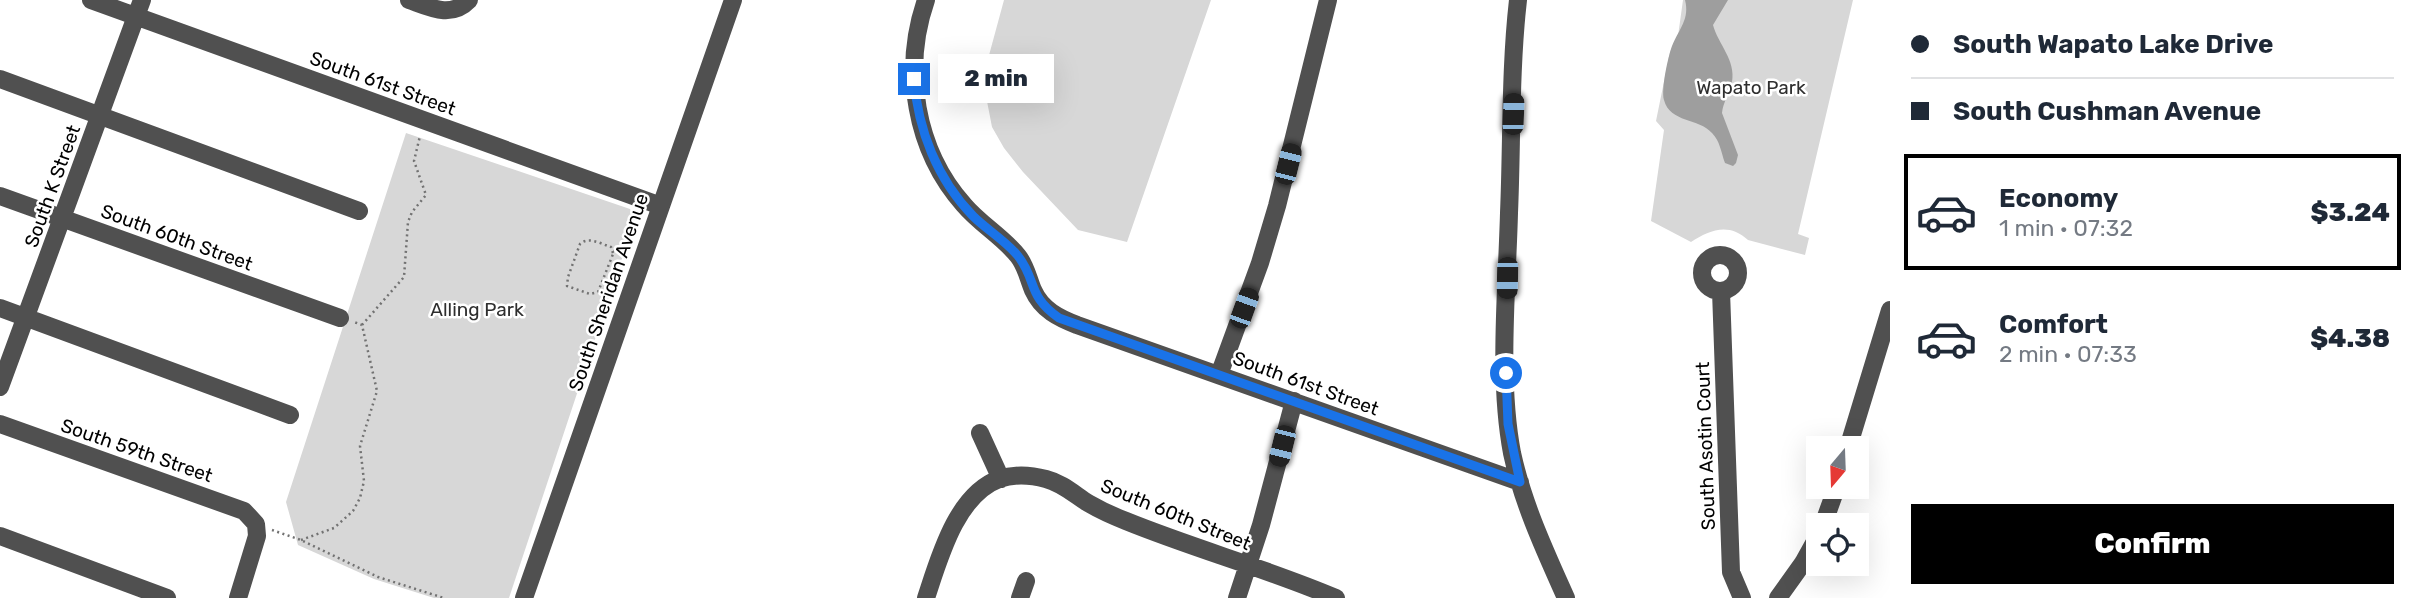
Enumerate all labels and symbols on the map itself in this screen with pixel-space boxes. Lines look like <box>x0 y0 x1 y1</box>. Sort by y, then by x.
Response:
street label: South 61st Street <box>307 46 459 121</box>
callout: 2 min <box>939 55 1054 104</box>
route end <box>898 63 930 95</box>
park label: Wapato Park <box>1696 76 1806 99</box>
car <box>1502 93 1525 135</box>
street label: South K Street <box>20 121 85 251</box>
car <box>1273 141 1304 187</box>
street label: South Sheridan Avenue <box>564 190 653 394</box>
street label: South 60th Street <box>98 199 256 276</box>
car <box>1497 257 1518 299</box>
car <box>1227 285 1262 331</box>
park label: Alling Park <box>430 298 524 321</box>
street label: South 61st Street <box>1230 346 1382 421</box>
route start <box>1490 357 1522 389</box>
street label: South Asotin Court <box>1691 361 1720 531</box>
street label: South 59th Street <box>58 414 216 487</box>
car <box>1267 423 1298 469</box>
north arrow <box>1806 436 1869 499</box>
street label: South 60th Street <box>1097 474 1255 555</box>

